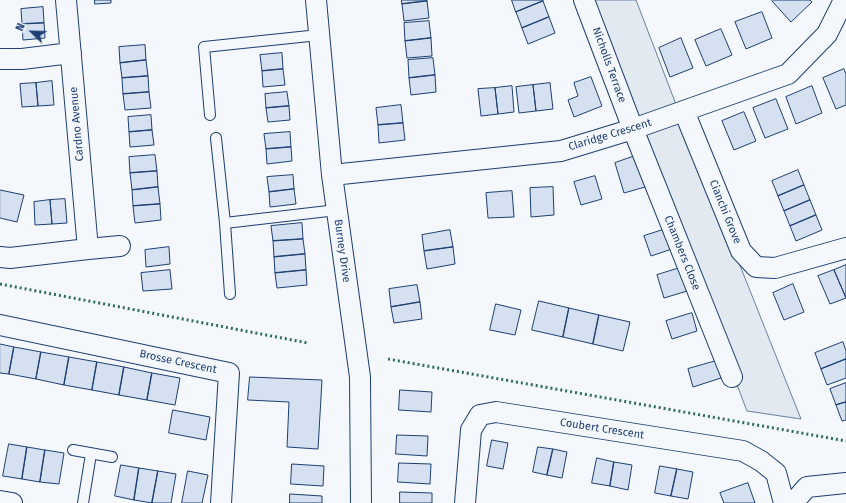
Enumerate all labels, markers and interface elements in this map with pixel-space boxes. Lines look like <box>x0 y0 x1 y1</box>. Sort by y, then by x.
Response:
north arrow <box>12 12 52 52</box>
text: N <box>13 21 28 33</box>
street label: Nicholls Terrace <box>589 25 629 105</box>
street label: Cardno Avenue <box>67 86 87 162</box>
street label: Claridge Crescent <box>567 116 653 154</box>
street label: Cianchi Grove <box>706 178 744 246</box>
street label: Chambers Close <box>661 214 703 292</box>
street label: Burney Drive <box>331 218 353 284</box>
street label: Brosse Crescent <box>138 347 218 377</box>
street label: Coubert Crescent <box>559 416 645 442</box>

